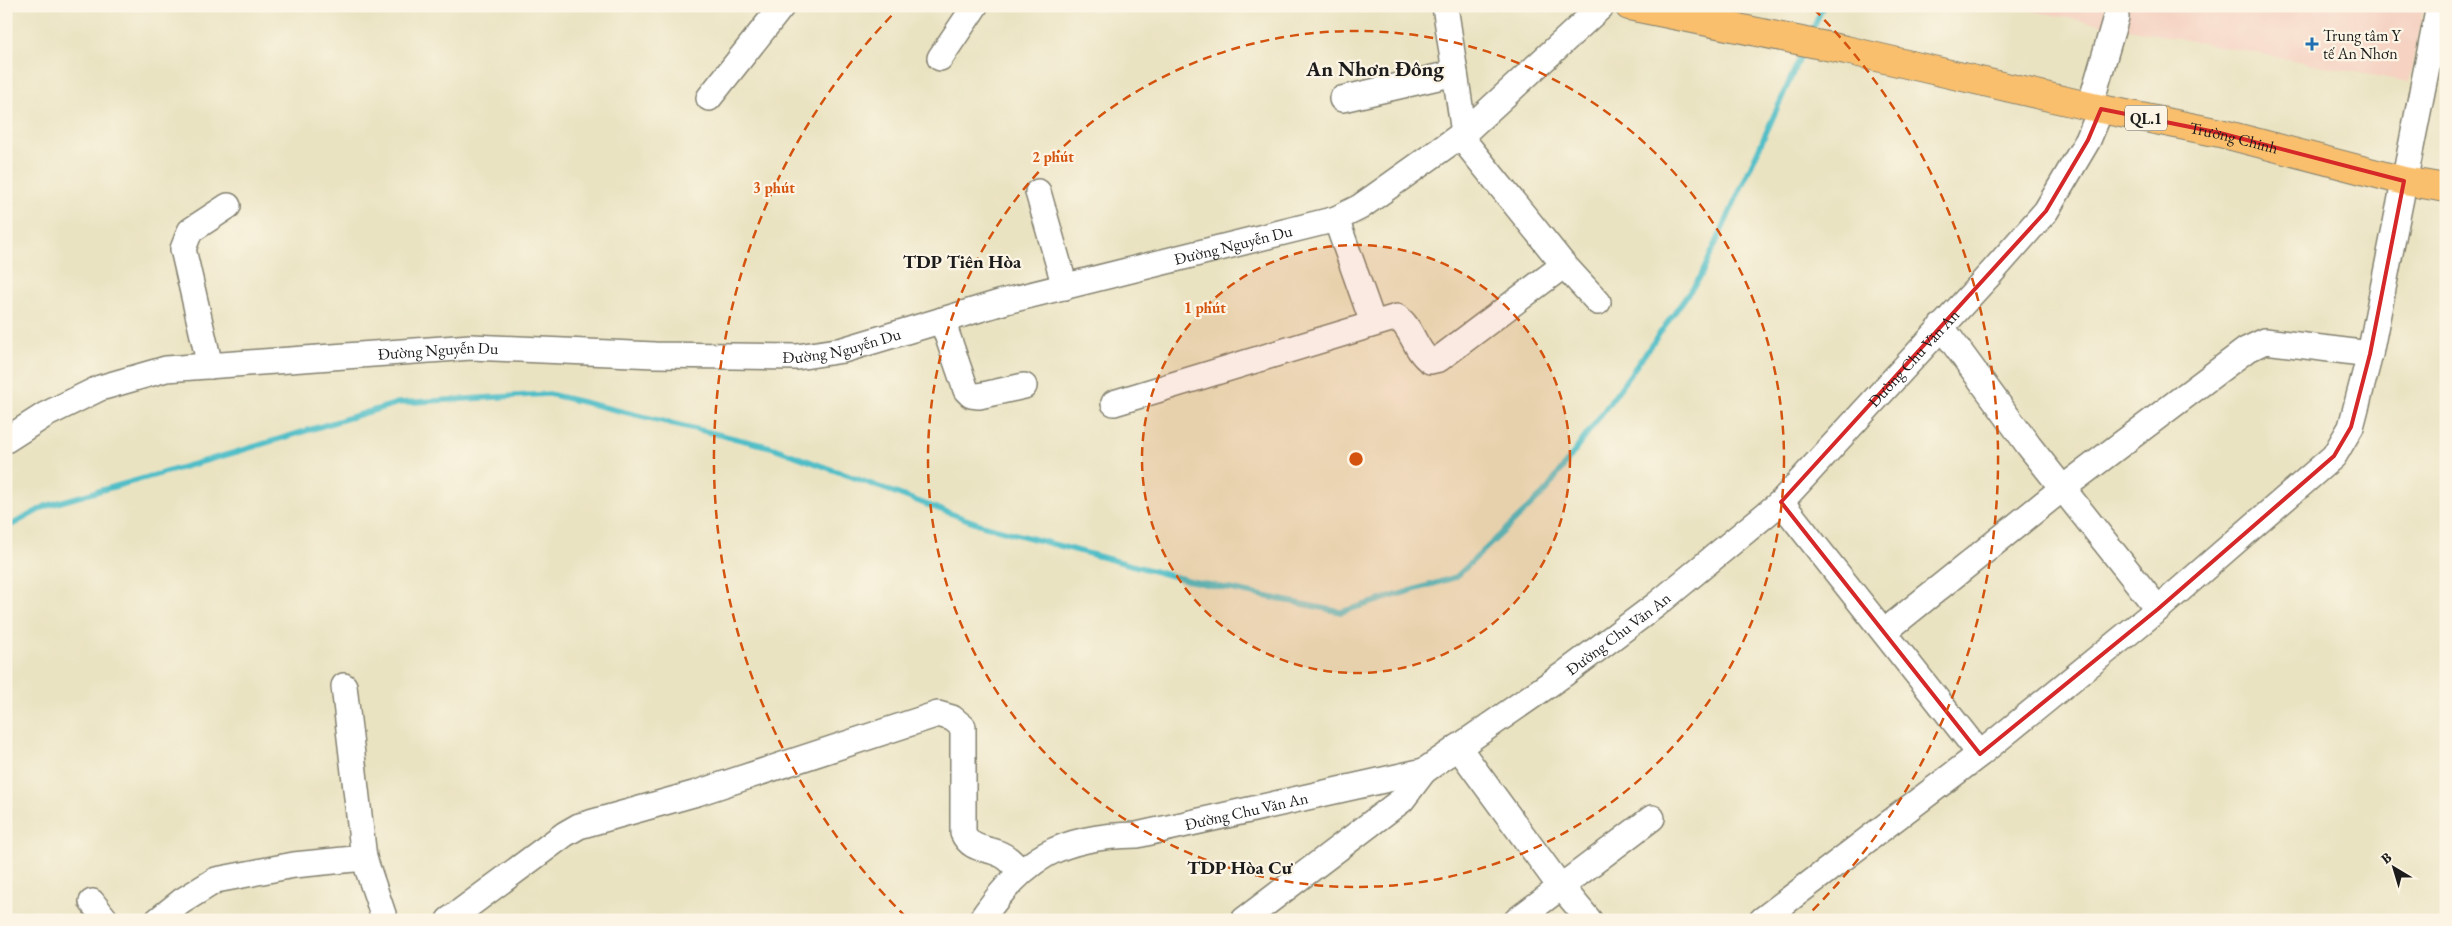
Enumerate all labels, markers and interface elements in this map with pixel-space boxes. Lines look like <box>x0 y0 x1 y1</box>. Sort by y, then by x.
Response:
place label: Trung tâm Y tế An Nhơn <box>2323 25 2402 64</box>
marker: Trung tâm Y tế An Nhơn <box>2305 37 2319 51</box>
district label: An Nhơn Đông <box>1305 55 1444 82</box>
road number: QL.1 <box>2125 106 2167 130</box>
street label: Trường Chinh <box>2188 117 2280 158</box>
text: 2 phút <box>1032 147 1074 166</box>
text: 3 phút <box>753 178 795 197</box>
street label: Đường Nguyễn Du <box>1172 220 1295 269</box>
district label: TDP Tiên Hòa <box>903 249 1022 274</box>
text: 1 phút <box>1184 298 1226 317</box>
street label: Đường Chu Văn An <box>1863 304 1964 411</box>
street label: Đường Nguyễn Du <box>782 323 904 368</box>
street label: Đường Nguyễn Du <box>377 336 499 364</box>
centre of rings <box>1347 450 1365 468</box>
street label: Đường Chu Văn An <box>1561 587 1675 680</box>
street label: Đường Chu Văn An <box>1183 787 1310 835</box>
north arrow <box>2370 844 2420 894</box>
text: B <box>2377 848 2395 868</box>
district label: TDP Hòa Cư <box>1187 855 1294 880</box>

